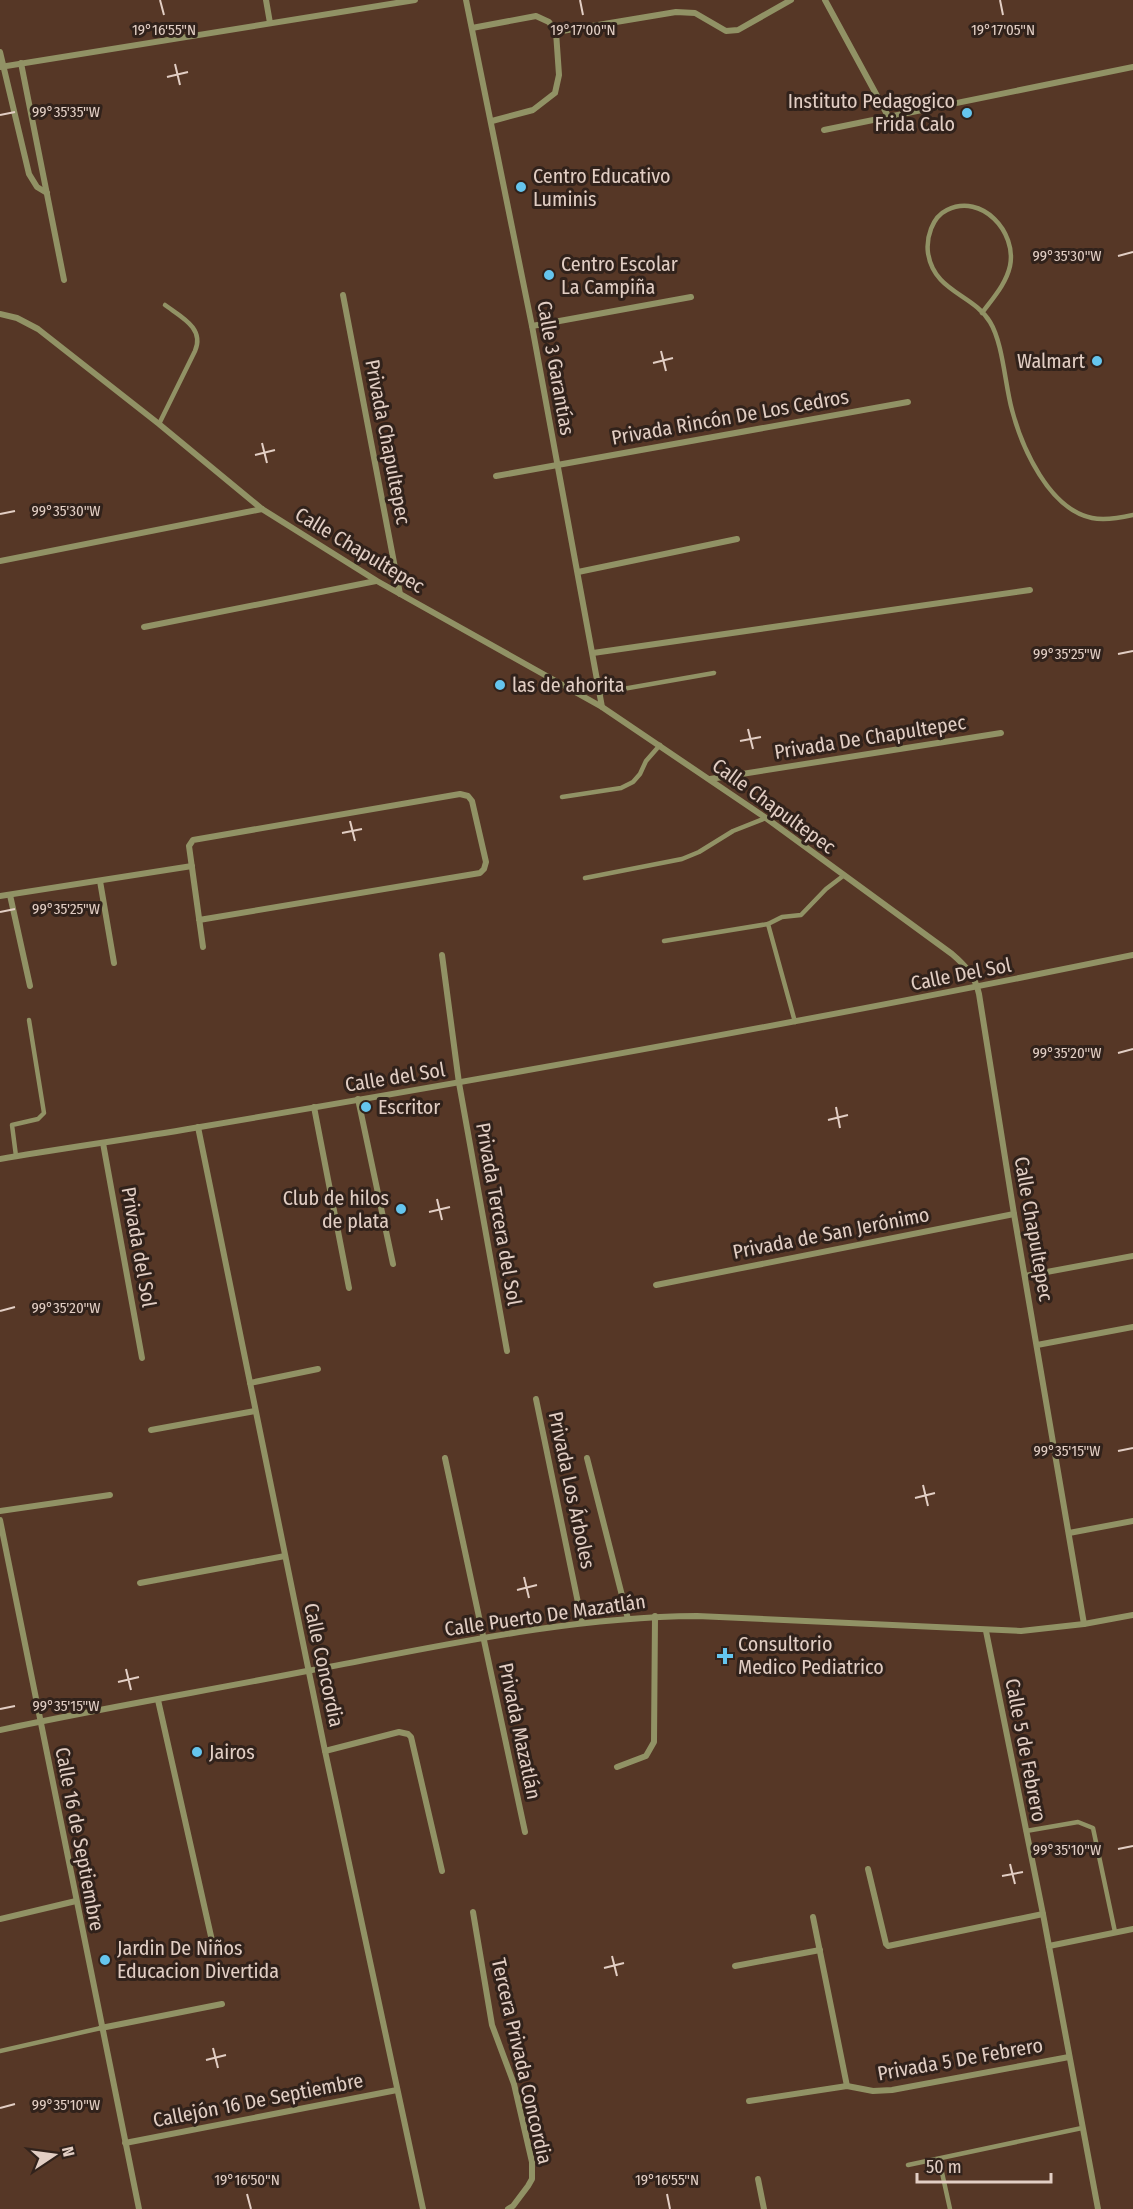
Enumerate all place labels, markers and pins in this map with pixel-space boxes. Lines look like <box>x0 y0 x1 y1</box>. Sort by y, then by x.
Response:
place label: Instituto Pedagogico Frida Calo <box>788 89 955 136</box>
marker: Instituto Pedagogico Frida Calo <box>960 106 974 120</box>
place label: Centro Educativo Luminis <box>533 164 671 211</box>
marker: Centro Educativo Luminis <box>514 180 528 194</box>
place label: Centro Escolar La Campiña <box>561 252 678 299</box>
marker: Centro Escolar La Campiña <box>542 268 556 282</box>
place label: Walmart <box>1017 349 1085 373</box>
marker: Walmart <box>1090 354 1104 368</box>
place label: las de ahorita <box>512 673 624 697</box>
marker: las de ahorita <box>493 678 507 692</box>
place label: Escritor <box>378 1095 440 1119</box>
marker: Escritor <box>359 1100 373 1114</box>
place label: Club de hilos de plata <box>283 1186 389 1233</box>
marker: Club de hilos de plata <box>394 1202 408 1216</box>
place label: Consultorio Medico Pediatrico <box>738 1632 884 1679</box>
marker: Consultorio Medico Pediatrico <box>716 1647 734 1665</box>
place label: Jairos <box>209 1740 255 1764</box>
marker: Jairos <box>190 1745 204 1759</box>
place label: Jardin De Niños Educacion Divertida <box>117 1936 279 1983</box>
marker: Jardin De Niños Educacion Divertida <box>98 1953 112 1967</box>

